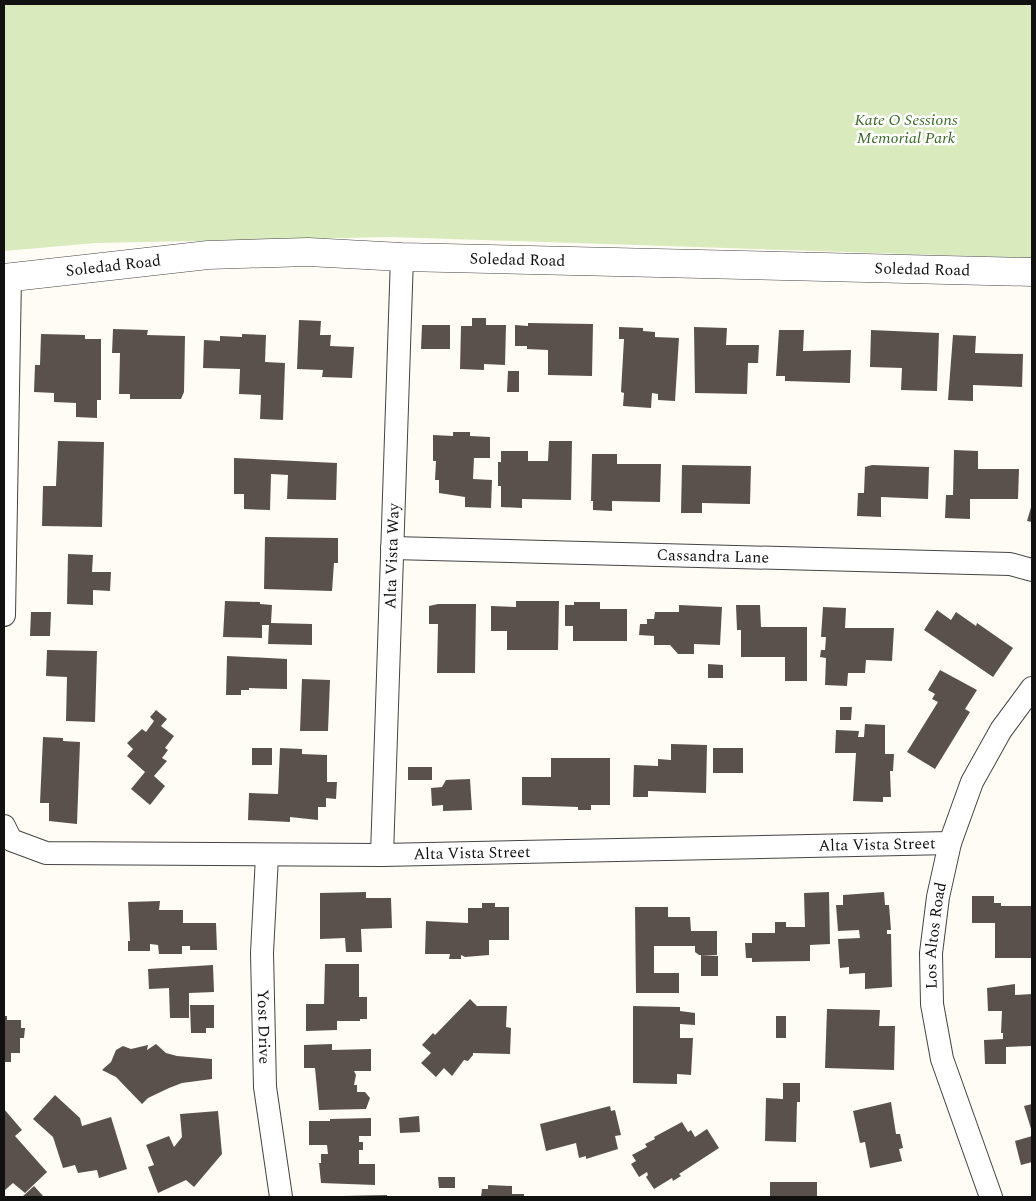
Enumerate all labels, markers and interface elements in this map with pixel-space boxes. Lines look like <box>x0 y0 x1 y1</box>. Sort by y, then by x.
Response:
park label: Kate O Sessions Memorial Park <box>854 108 958 150</box>
street label: Soledad Road <box>469 247 566 273</box>
street label: Soledad Road <box>64 248 162 283</box>
street label: Soledad Road <box>874 256 971 283</box>
street label: Alta Vista Way <box>378 501 406 610</box>
street label: Cassandra Lane <box>656 543 769 570</box>
street label: Alta Vista Street <box>818 831 936 858</box>
street label: Alta Vista Street <box>413 840 531 866</box>
street label: Los Altos Road <box>919 880 953 989</box>
street label: Yost Drive <box>251 989 276 1064</box>

